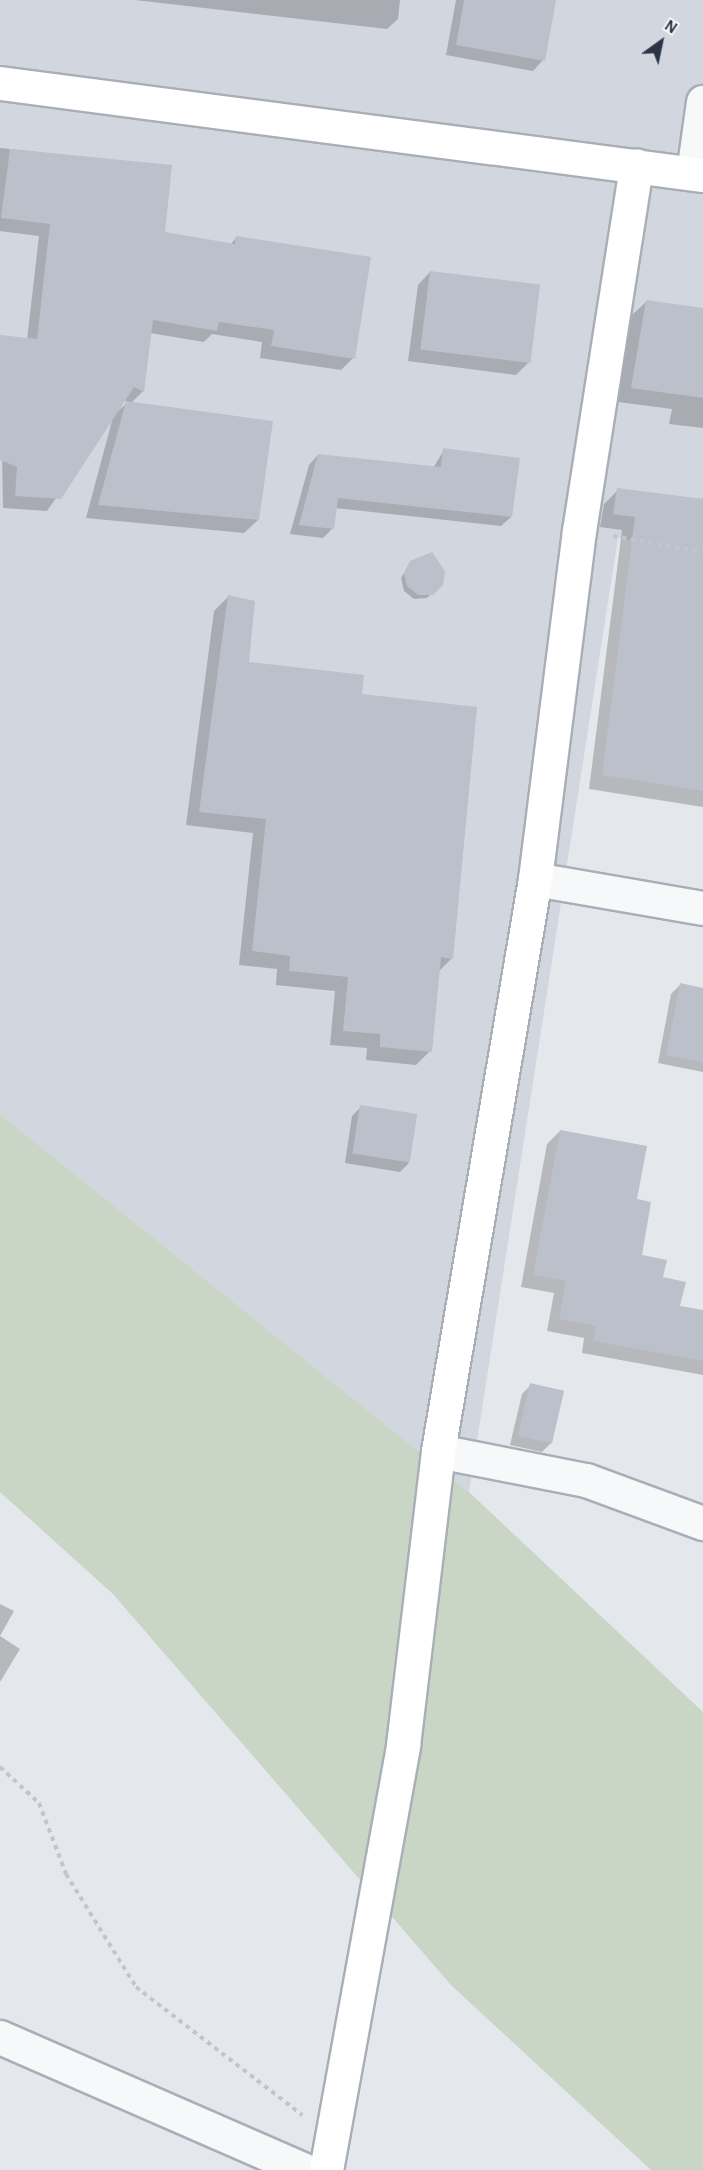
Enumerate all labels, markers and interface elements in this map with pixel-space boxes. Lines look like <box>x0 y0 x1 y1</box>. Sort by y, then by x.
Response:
north arrow <box>631 12 691 72</box>
text: N <box>662 17 680 37</box>

